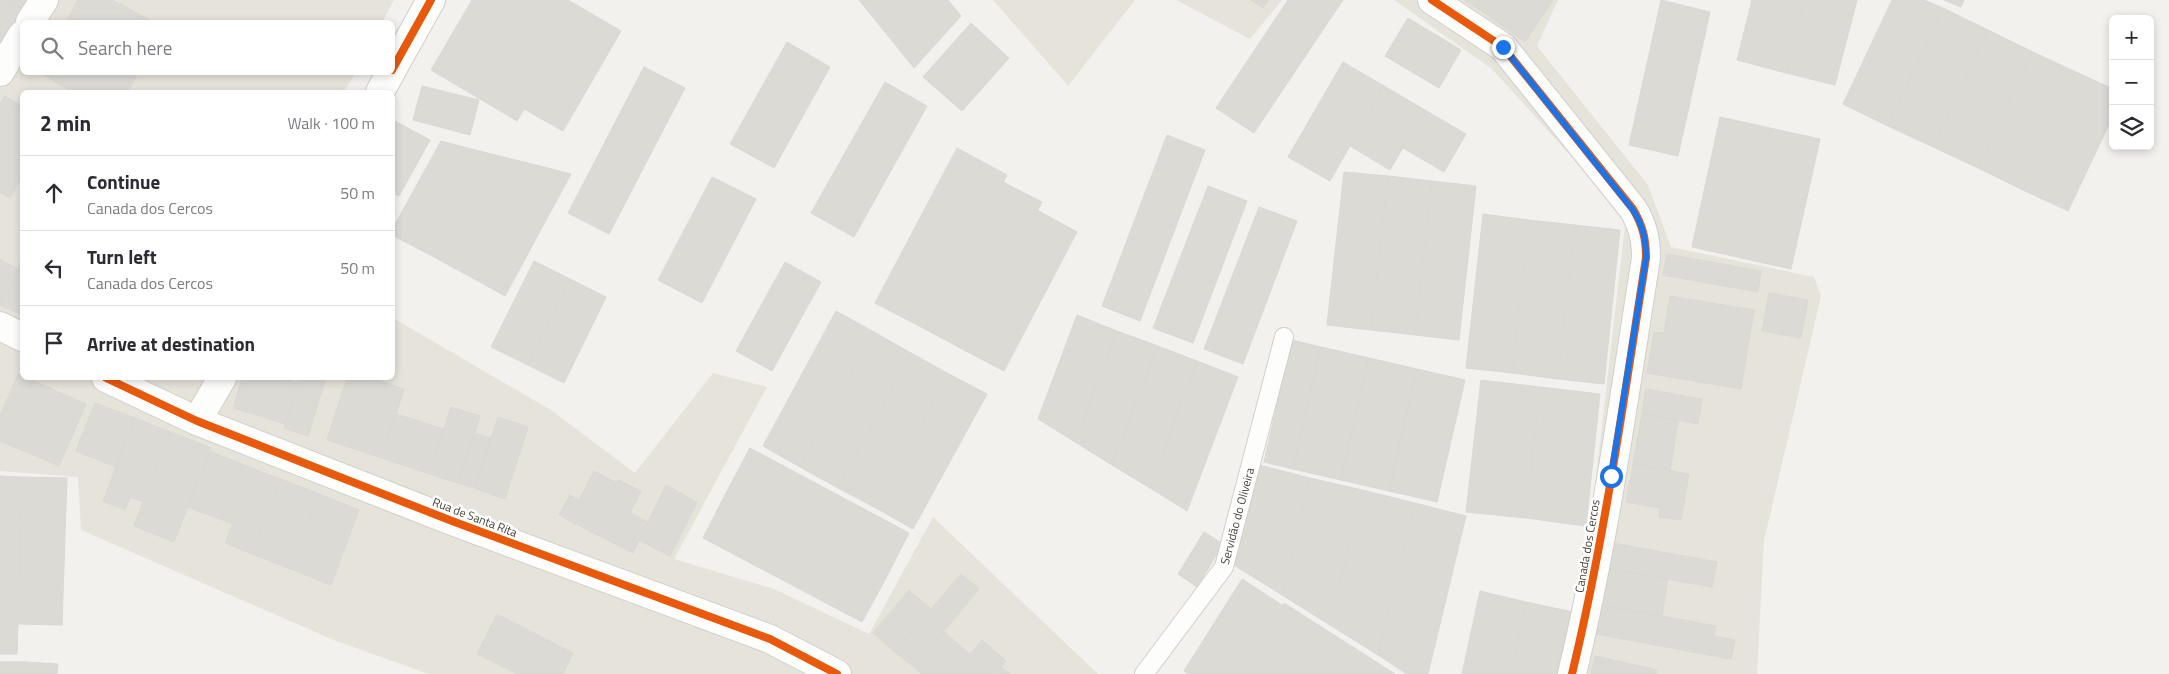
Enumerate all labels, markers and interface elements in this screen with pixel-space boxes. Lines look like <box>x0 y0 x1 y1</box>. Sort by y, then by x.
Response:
map controls <box>2109 15 2154 150</box>
button: + <box>2109 15 2154 60</box>
search box <box>20 20 395 75</box>
text: Search here <box>78 33 172 62</box>
icon: search <box>38 34 66 62</box>
route end <box>1492 36 1515 59</box>
button: − <box>2109 60 2154 105</box>
button: layers <box>2109 105 2154 150</box>
text: 2 min <box>40 107 91 139</box>
text: Walk · 100 m <box>287 111 375 135</box>
text: Continue <box>87 167 160 196</box>
icon: ahead <box>40 179 68 207</box>
text: 50 m <box>340 181 375 205</box>
text: Canada dos Cercos <box>87 196 213 220</box>
text: Turn left <box>87 242 157 271</box>
icon: left <box>40 254 68 282</box>
text: 50 m <box>340 256 375 280</box>
text: Canada dos Cercos <box>87 271 213 295</box>
icon: arrive <box>40 329 68 357</box>
text: Arrive at destination <box>87 329 255 358</box>
street label: Servidão do Oliveira <box>1215 465 1259 567</box>
route start <box>1600 465 1623 488</box>
street label: Rua de Santa Rita <box>430 492 520 542</box>
street label: Canada dos Cercos <box>1569 497 1605 594</box>

